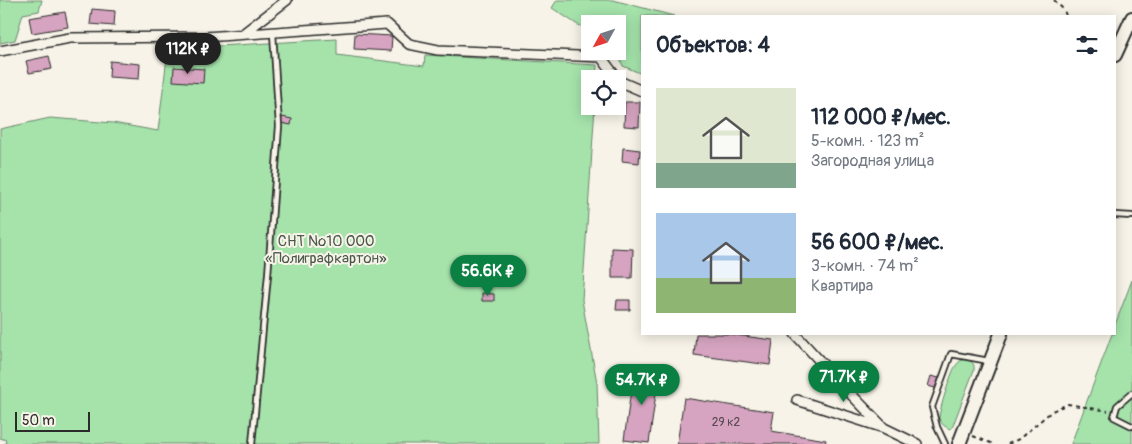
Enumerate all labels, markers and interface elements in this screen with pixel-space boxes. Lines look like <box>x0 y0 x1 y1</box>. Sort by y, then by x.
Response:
north arrow <box>581 15 626 60</box>
map controls <box>581 15 626 115</box>
icon: filters <box>1073 31 1101 59</box>
pin: 112K ₽ <box>147 32 229 75</box>
text: Объектов: 4 <box>656 32 770 59</box>
text: 112K ₽ <box>166 39 210 59</box>
button: locate <box>581 70 626 115</box>
text: 112 000 ₽/мес. <box>811 104 951 131</box>
icon: home <box>696 108 756 168</box>
text: 5-комн. · 123 m² <box>811 131 924 151</box>
text: Загородная улица <box>811 151 934 171</box>
text: 56 600 ₽/мес. <box>811 229 944 256</box>
park label: СНТ №10 ООО «Полиграфкартон» <box>265 232 387 268</box>
icon: home <box>696 233 756 293</box>
pin: 56.6K ₽ <box>442 254 534 297</box>
text: 3-комн. · 74 m² <box>811 256 919 276</box>
text: 56.6K ₽ <box>461 261 515 281</box>
text: Квартира <box>811 276 873 296</box>
pin: 71.7K ₽ <box>798 360 890 403</box>
pin: 54.7K ₽ <box>596 364 688 406</box>
text: 71.7K ₽ <box>819 367 869 387</box>
text: 54.7K ₽ <box>616 370 668 390</box>
scale bar <box>15 409 90 432</box>
text: 50 m <box>22 412 55 429</box>
house number: 29 к2 <box>712 415 740 430</box>

